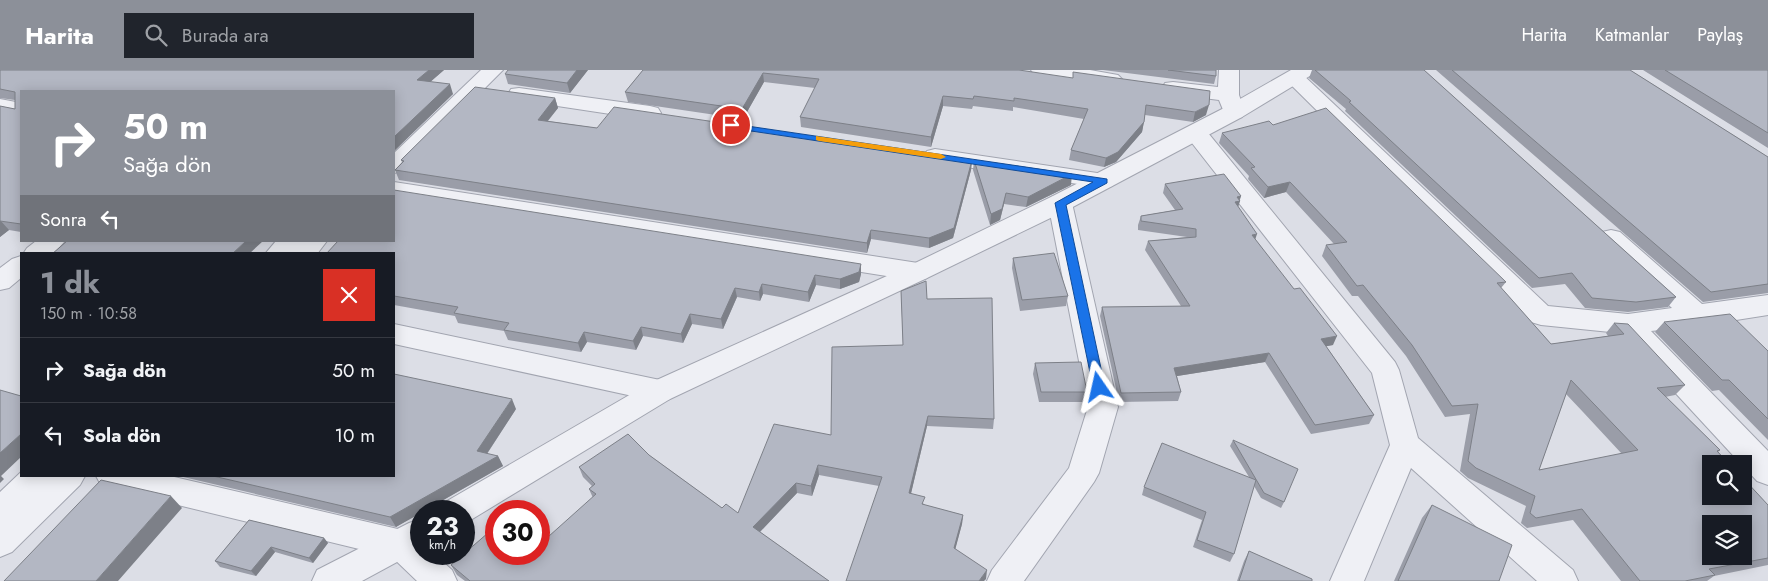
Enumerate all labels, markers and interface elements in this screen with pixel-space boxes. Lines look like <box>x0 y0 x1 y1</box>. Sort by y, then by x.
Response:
search box <box>124 13 474 58</box>
text: Harita <box>25 18 94 53</box>
icon: search <box>142 21 170 49</box>
text: Burada ara <box>182 22 269 49</box>
text: Harita <box>1521 22 1567 48</box>
text: Katmanlar <box>1595 22 1669 48</box>
text: Paylaş <box>1697 22 1743 48</box>
text: 50 m <box>123 102 208 152</box>
pin <box>710 104 752 146</box>
icon: right <box>40 110 105 175</box>
icon: arrive <box>717 111 745 139</box>
text: Sağa dön <box>123 148 211 180</box>
icon: left <box>96 205 124 233</box>
text: Sonra <box>40 206 86 233</box>
text: 1 dk <box>40 261 100 304</box>
button: close <box>323 269 375 321</box>
text: 150 m · 10:58 <box>40 302 137 325</box>
icon: right <box>40 356 68 384</box>
text: Sağa dön <box>83 357 167 384</box>
text: 50 m <box>332 357 375 384</box>
position arrow <box>1072 360 1124 412</box>
icon: left <box>40 421 68 449</box>
text: Sola dön <box>83 422 161 449</box>
text: 10 m <box>335 422 375 449</box>
map controls <box>1702 455 1752 565</box>
button: search <box>1702 455 1752 505</box>
speed limit sign: 30 <box>485 500 550 565</box>
text: 23 <box>427 508 458 544</box>
button: layers <box>1702 515 1752 565</box>
text: km/h <box>429 536 456 554</box>

